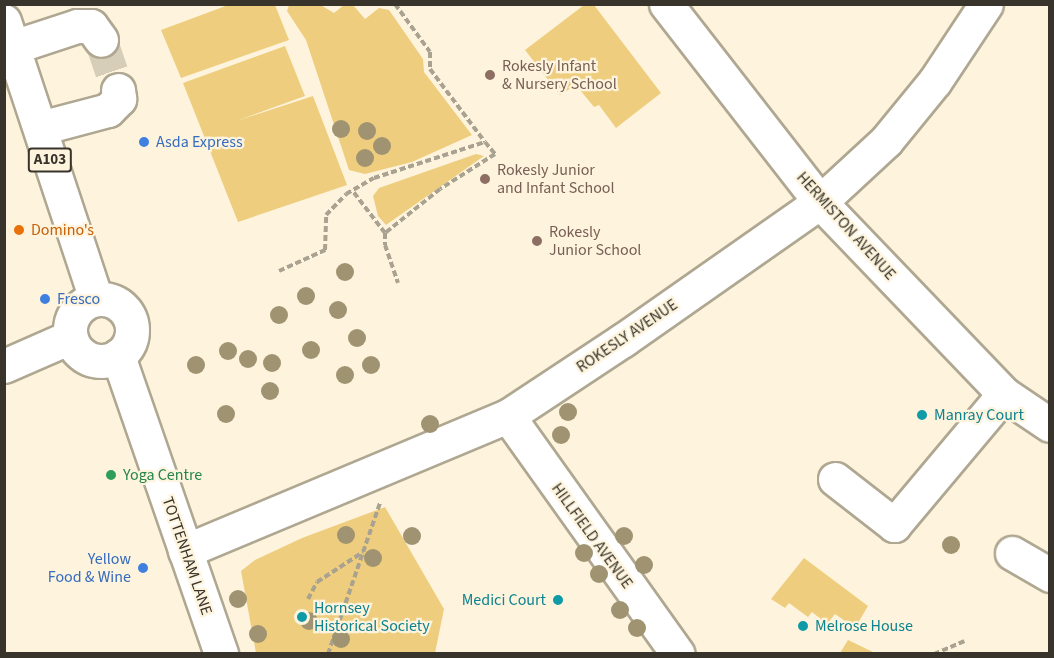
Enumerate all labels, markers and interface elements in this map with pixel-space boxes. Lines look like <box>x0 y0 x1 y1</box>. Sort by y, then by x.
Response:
place label: Rokesly Infant & Nursery School <box>502 56 617 94</box>
marker: Rokesly Infant & Nursery School <box>483 68 497 82</box>
place label: Asda Express <box>156 132 243 152</box>
marker: Asda Express <box>137 135 151 149</box>
road number: A103 <box>28 148 72 172</box>
place label: Rokesly Junior and Infant School <box>497 160 615 198</box>
street label: HERMISTON AVENUE <box>792 168 900 284</box>
marker: Rokesly Junior and Infant School <box>478 172 492 186</box>
place label: Domino's <box>31 220 94 240</box>
place label: Rokesly Junior School <box>549 222 641 260</box>
marker: Domino's <box>12 223 26 237</box>
marker: Rokesly Junior School <box>530 234 544 248</box>
place label: Fresco <box>57 289 100 309</box>
marker: Fresco <box>38 292 52 306</box>
street label: ROKESLY AVENUE <box>573 295 681 377</box>
place label: Manray Court <box>934 405 1024 425</box>
marker: Manray Court <box>915 408 929 422</box>
place label: Yoga Centre <box>123 465 202 485</box>
marker: Yoga Centre <box>104 468 118 482</box>
street label: HILLFIELD AVENUE <box>547 479 637 593</box>
street label: TOTTENHAM LANE <box>158 494 216 618</box>
place label: Yellow Food & Wine <box>48 549 131 587</box>
marker: Yellow Food & Wine <box>136 561 150 575</box>
place label: Medici Court <box>462 590 546 610</box>
marker: Medici Court <box>551 593 565 607</box>
place label: Hornsey Historical Society <box>314 598 430 636</box>
marker: Hornsey Historical Society <box>295 610 309 624</box>
place label: Melrose House <box>815 616 913 636</box>
marker: Melrose House <box>796 619 810 633</box>

